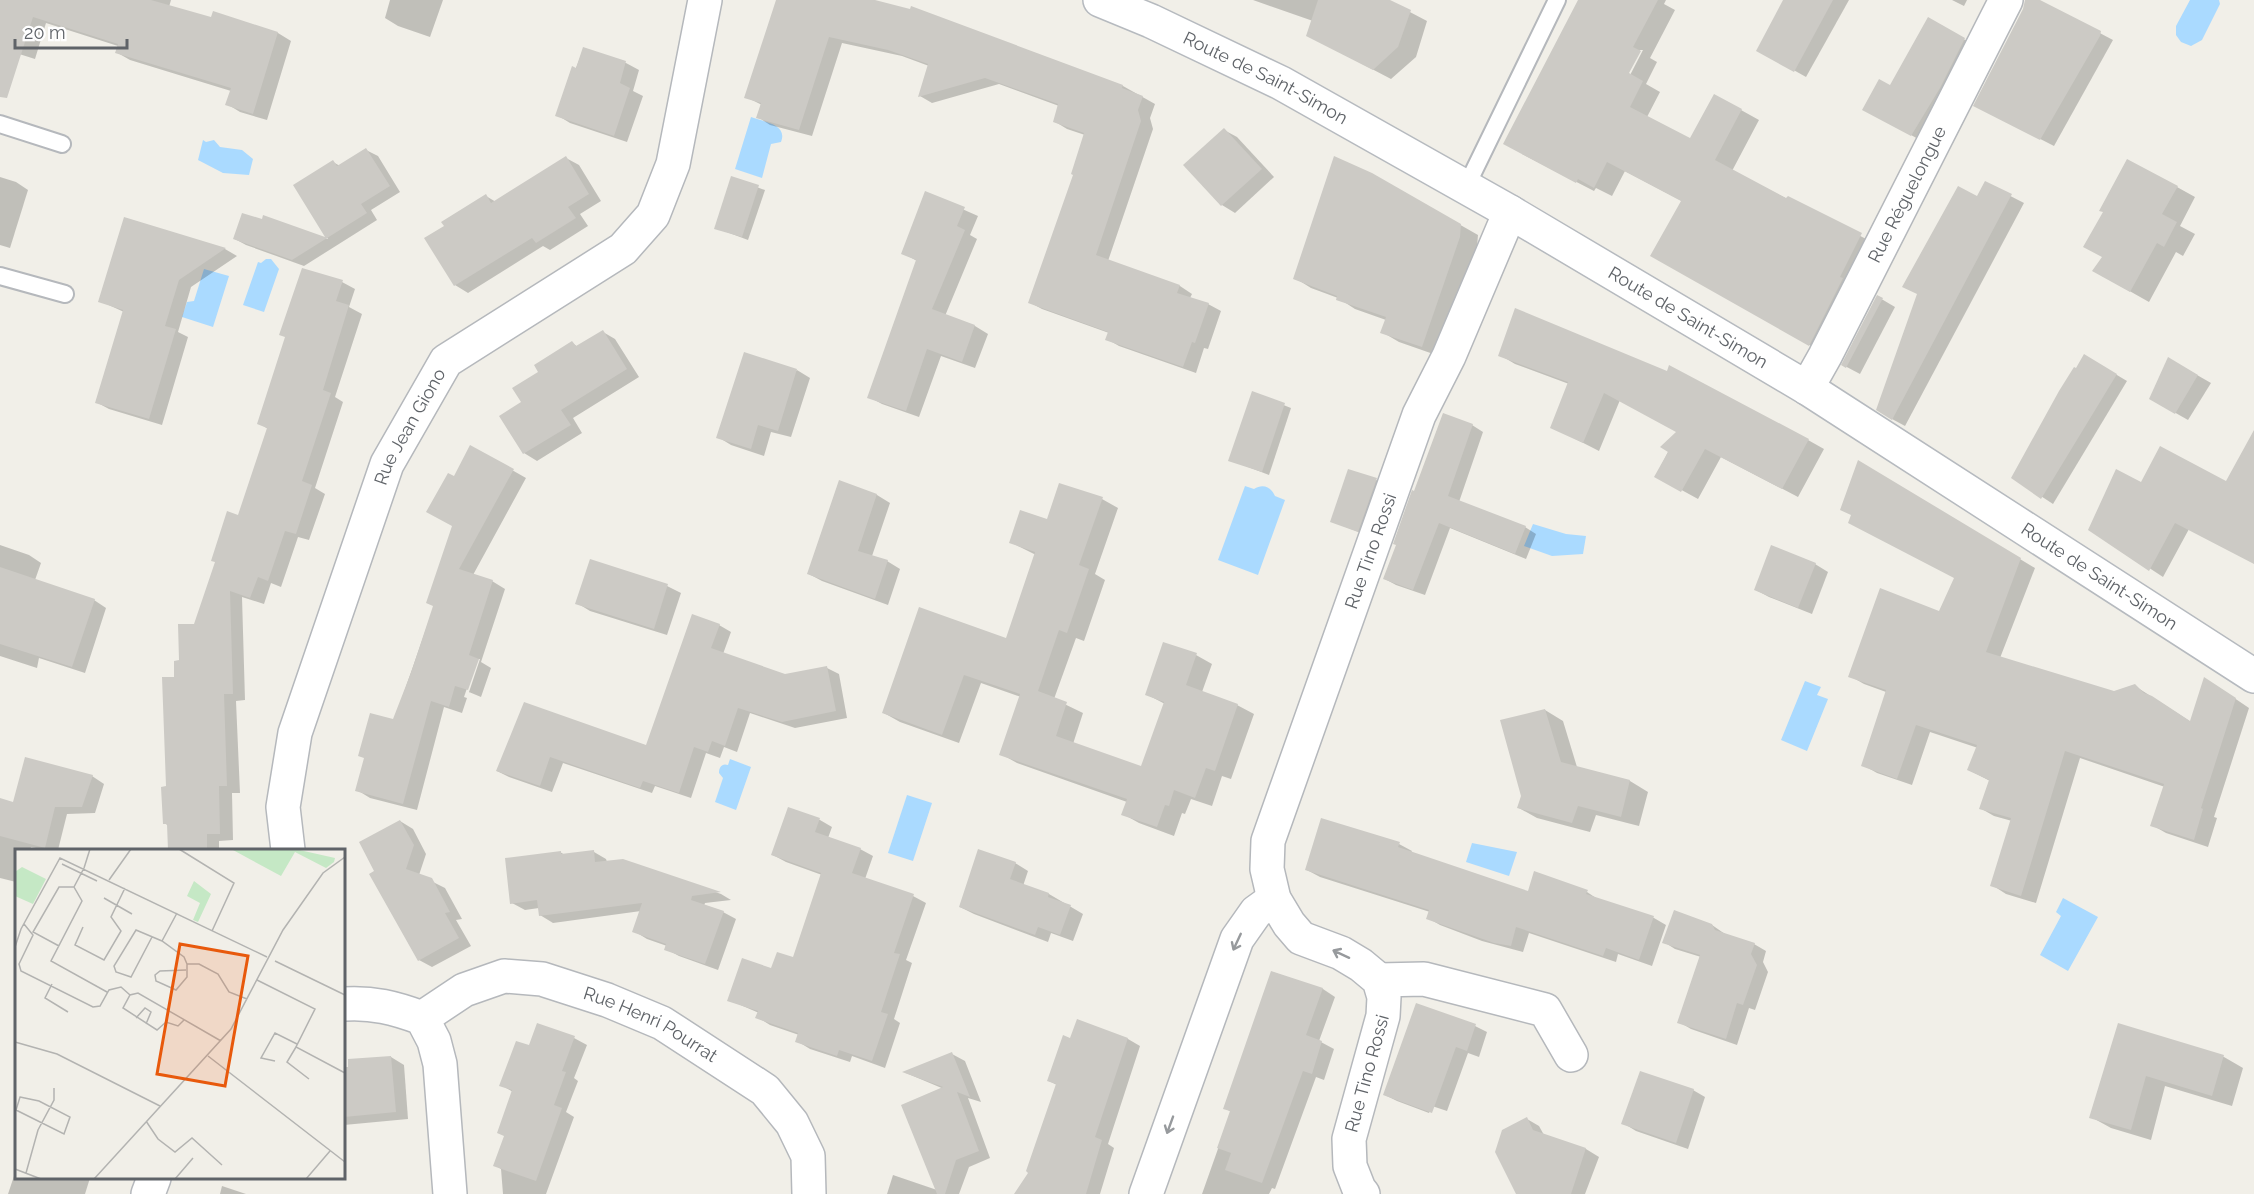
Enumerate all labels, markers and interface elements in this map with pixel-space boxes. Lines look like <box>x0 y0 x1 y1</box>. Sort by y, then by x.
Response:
scale bar <box>15 12 128 50</box>
text: 20 m <box>24 22 66 43</box>
street label: Route de Saint-Simon <box>1180 27 1351 128</box>
street label: Rue Réguelongue <box>1863 122 1950 266</box>
street label: Route de Saint-Simon <box>1605 262 1772 372</box>
street label: Rue Jean Giono <box>370 364 450 488</box>
street label: Rue Tino Rossi <box>1340 490 1400 612</box>
street label: Route de Saint-Simon <box>2018 518 2182 634</box>
inset map <box>15 849 345 1179</box>
one-way arrow <box>1231 933 1243 951</box>
one-way arrow <box>1333 948 1351 960</box>
street label: Rue Henri Pourrat <box>581 982 721 1066</box>
street label: Rue Tino Rossi <box>1340 1012 1393 1135</box>
one-way arrow <box>1164 1115 1175 1134</box>

